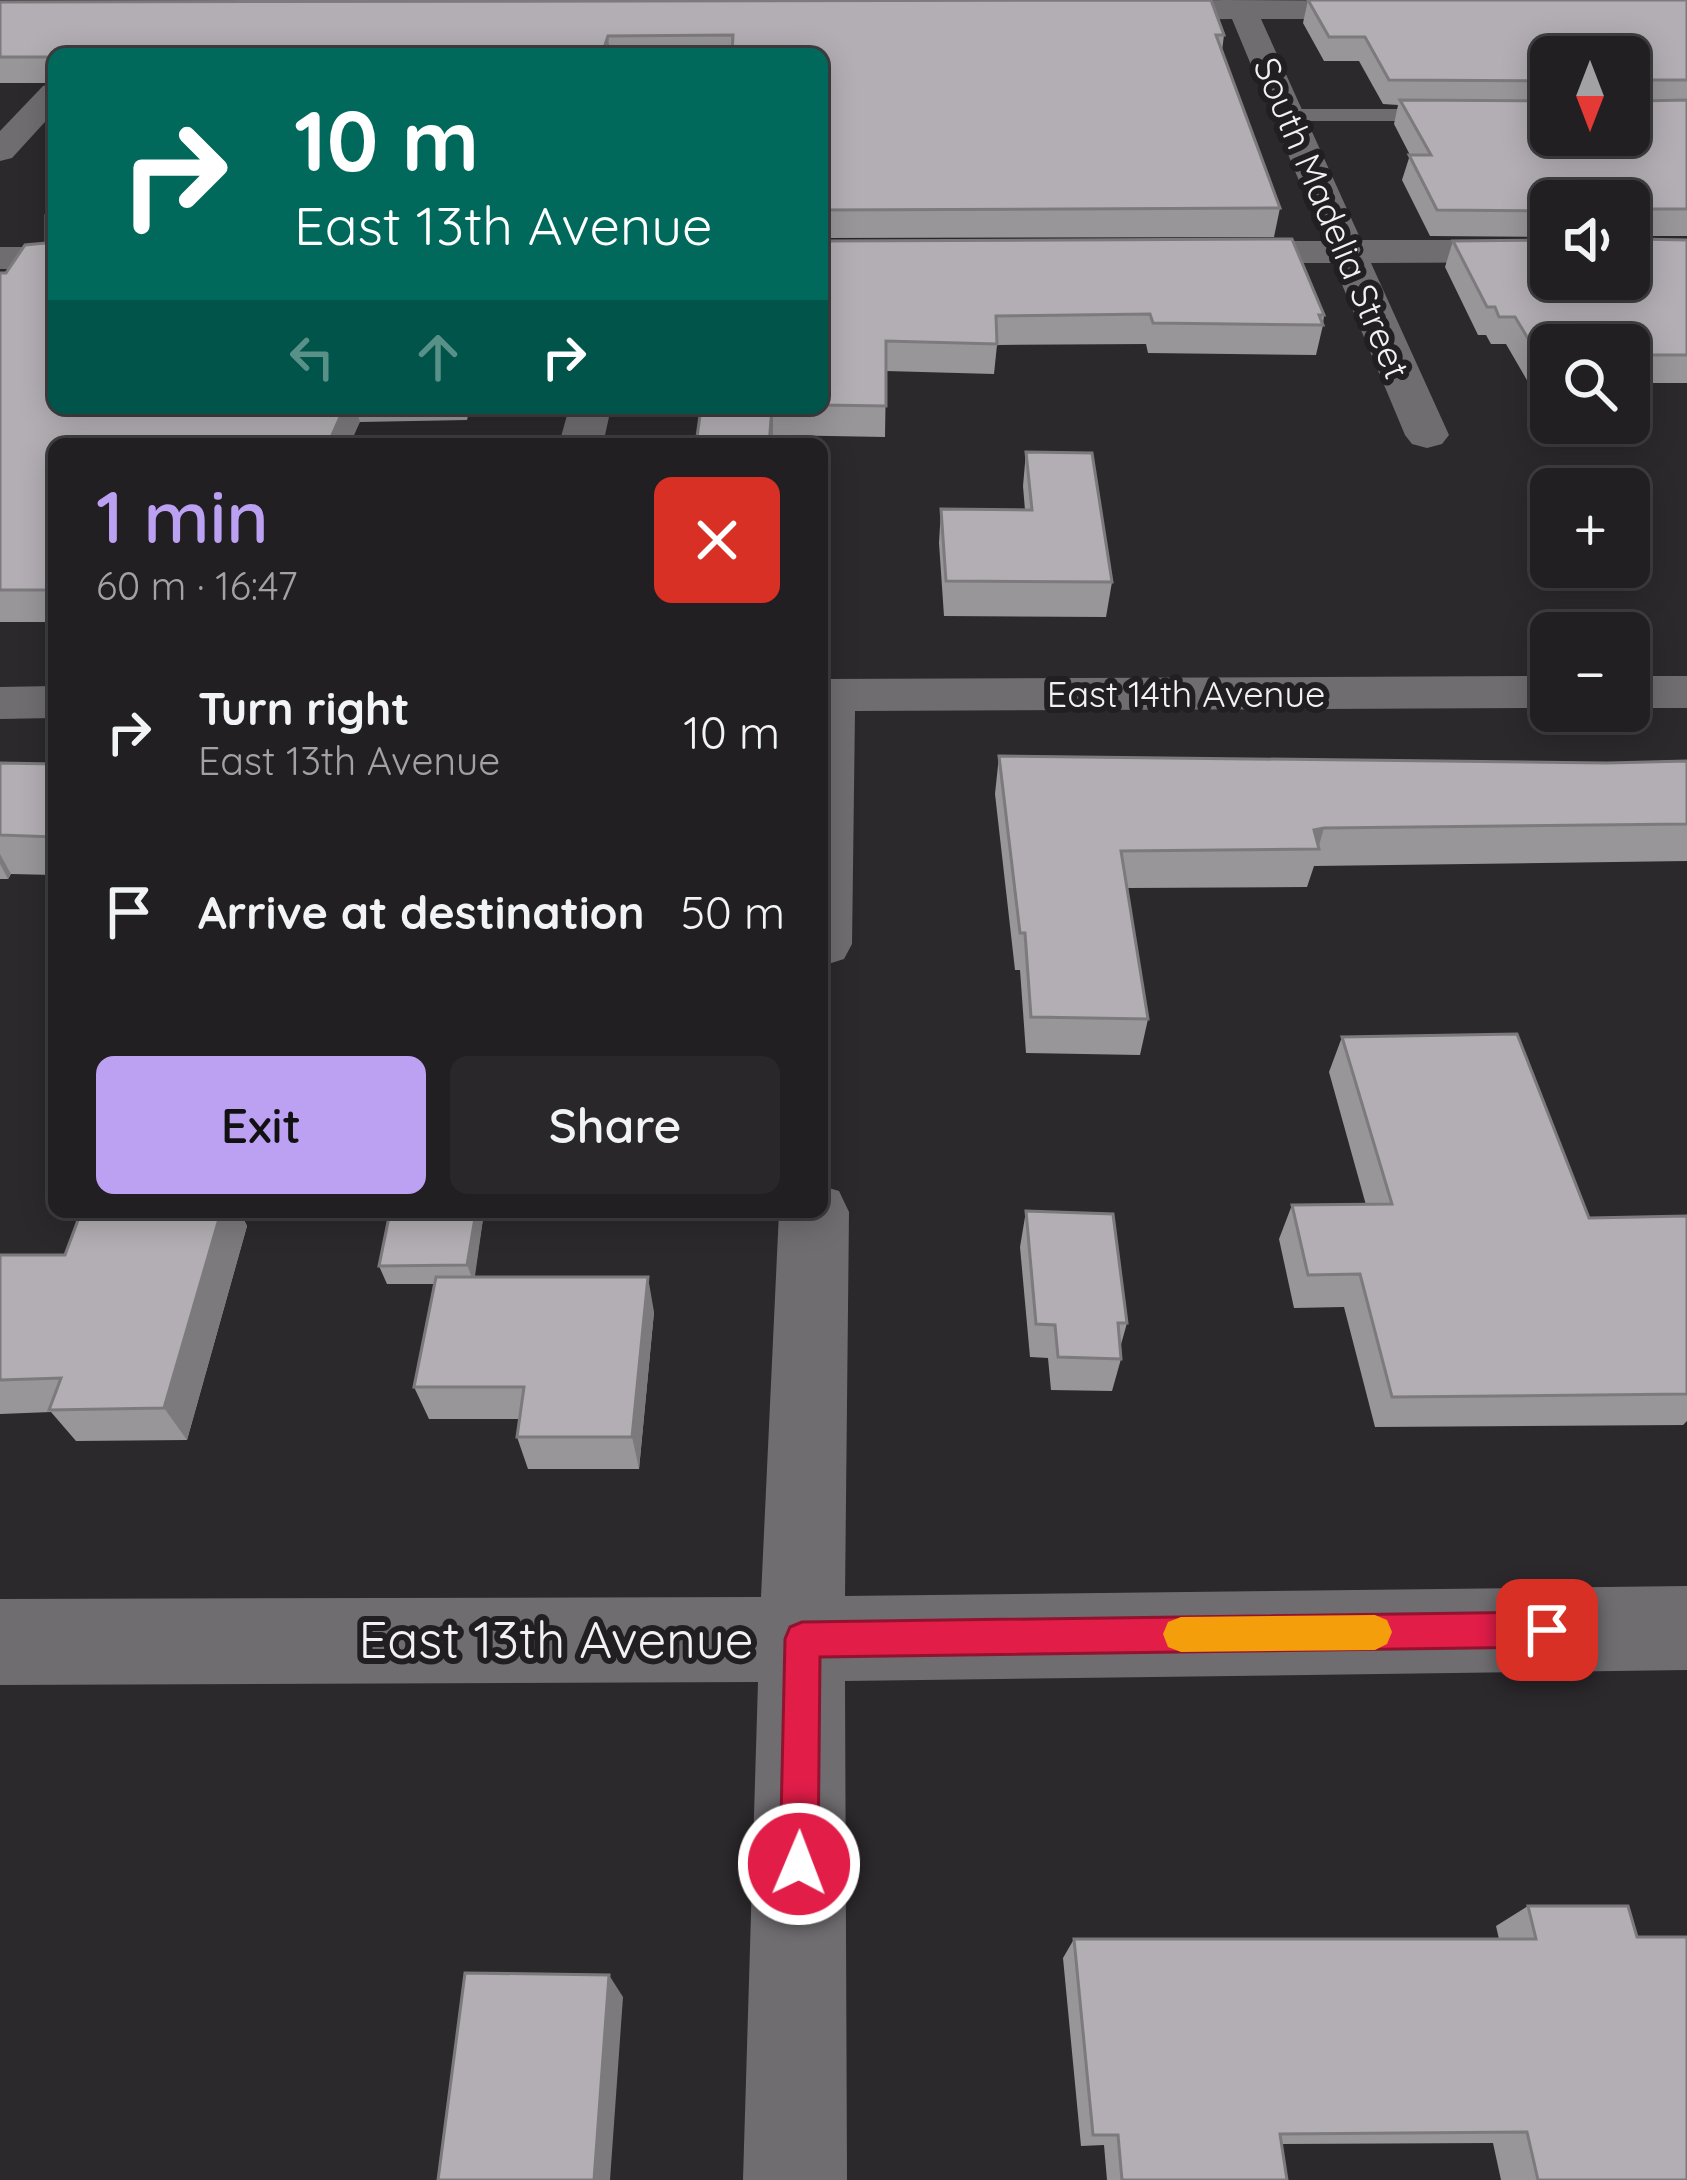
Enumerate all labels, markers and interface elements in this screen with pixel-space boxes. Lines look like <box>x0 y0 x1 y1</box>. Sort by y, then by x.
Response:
north arrow <box>1530 36 1650 156</box>
map controls <box>1530 36 1650 732</box>
street label: South Madelia Street <box>1244 50 1421 385</box>
text: 10 m <box>294 87 479 192</box>
icon: right <box>96 96 252 252</box>
button: sound <box>1530 180 1650 300</box>
text: East 13th Avenue <box>294 191 712 259</box>
icon: left <box>279 324 345 390</box>
icon: ahead <box>405 324 471 390</box>
icon: right <box>531 324 597 390</box>
button: search <box>1530 324 1650 444</box>
button: + <box>1530 468 1650 588</box>
text: 1 min <box>96 471 269 561</box>
button: close <box>654 477 780 603</box>
text: 60 m · 16:47 <box>96 561 297 610</box>
button: − <box>1530 612 1650 732</box>
street label: East 14th Avenue <box>1047 671 1325 716</box>
text: Turn right <box>198 680 410 736</box>
icon: right <box>96 699 162 765</box>
text: 10 m <box>683 704 780 760</box>
text: East 13th Avenue <box>198 736 500 785</box>
icon: arrive <box>96 879 162 945</box>
text: Arrive at destination <box>198 884 644 940</box>
text: 50 m <box>680 884 785 940</box>
button: Exit <box>96 1056 426 1194</box>
button: Share <box>450 1056 780 1194</box>
pin <box>1496 1579 1598 1681</box>
icon: arrive <box>1514 1597 1580 1663</box>
street label: East 13th Avenue <box>358 1607 754 1671</box>
position arrow <box>736 1801 862 1927</box>

